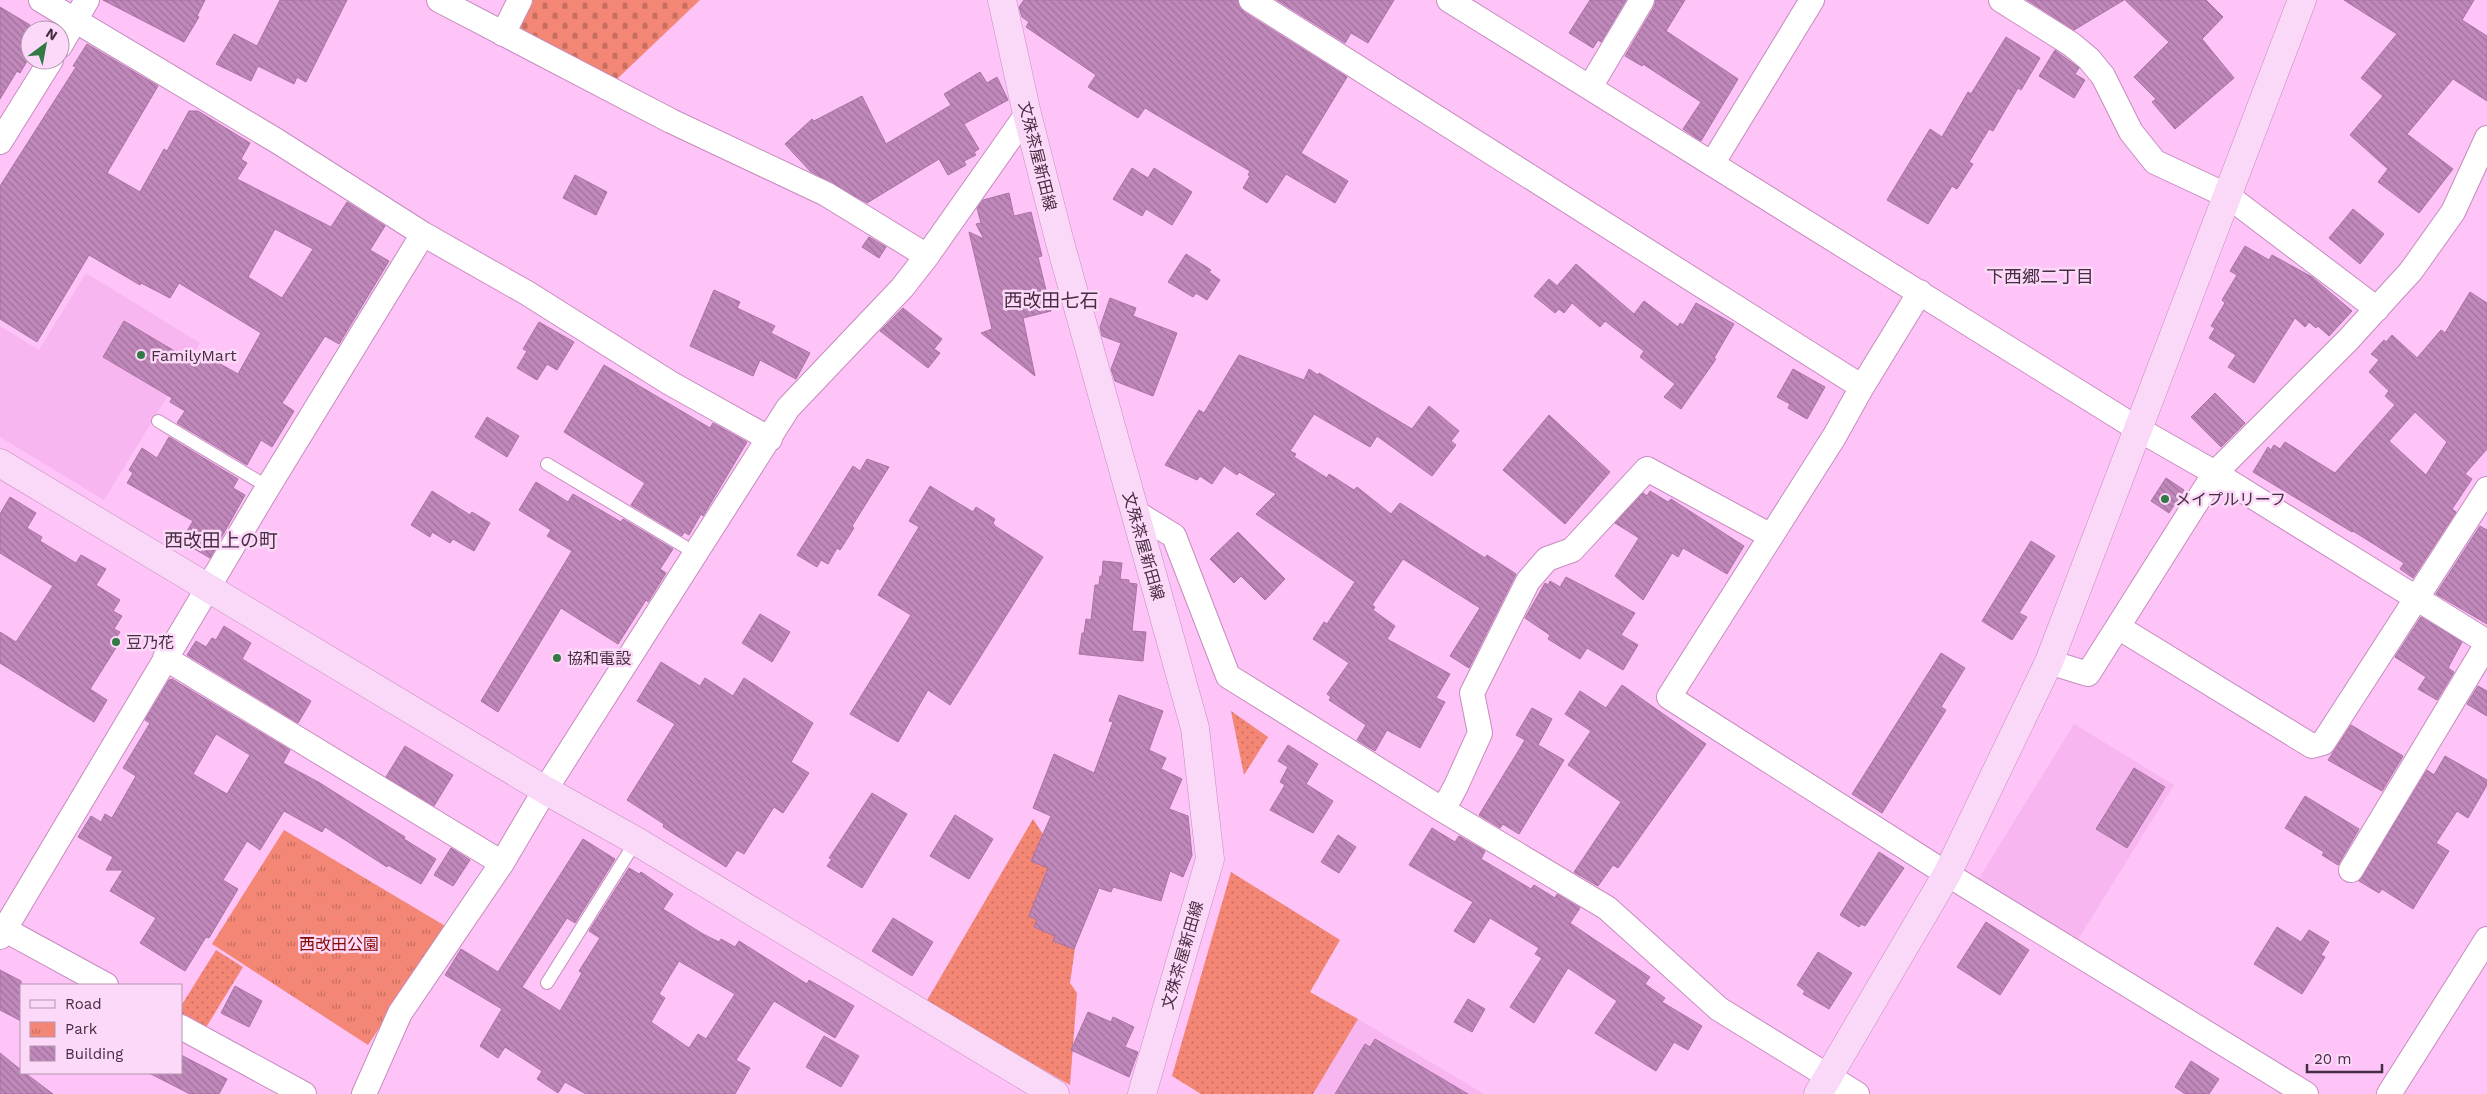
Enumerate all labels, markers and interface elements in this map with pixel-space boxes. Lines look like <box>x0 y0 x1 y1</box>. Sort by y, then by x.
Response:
north arrow <box>20 20 70 70</box>
text: N <box>43 24 61 44</box>
street label: 文殊茶屋新田線 <box>1015 99 1060 213</box>
district label: 下西郷二丁目 <box>1986 266 2094 287</box>
district label: 西改田七石 <box>1003 289 1099 312</box>
place label: FamilyMart <box>151 346 237 365</box>
marker: FamilyMart <box>135 349 147 361</box>
street label: 文殊茶屋新田線 <box>1119 490 1168 603</box>
place label: メイプルリーフ <box>2175 490 2286 509</box>
marker: メイプルリーフ <box>2159 493 2171 505</box>
district label: 西改田上の町 <box>164 529 278 552</box>
place label: 豆乃花 <box>126 633 174 652</box>
marker: 豆乃花 <box>110 636 122 648</box>
place label: 協和電設 <box>567 649 631 668</box>
marker: 協和電設 <box>551 652 563 664</box>
street label: 文殊茶屋新田線 <box>1158 899 1207 1012</box>
park label: 西改田公園 <box>299 935 379 954</box>
legend <box>20 984 182 1074</box>
text: Road <box>65 995 102 1013</box>
text: Park <box>65 1020 98 1038</box>
scale bar <box>2307 1042 2382 1074</box>
text: Building <box>65 1045 123 1063</box>
text: 20 m <box>2314 1050 2352 1068</box>

